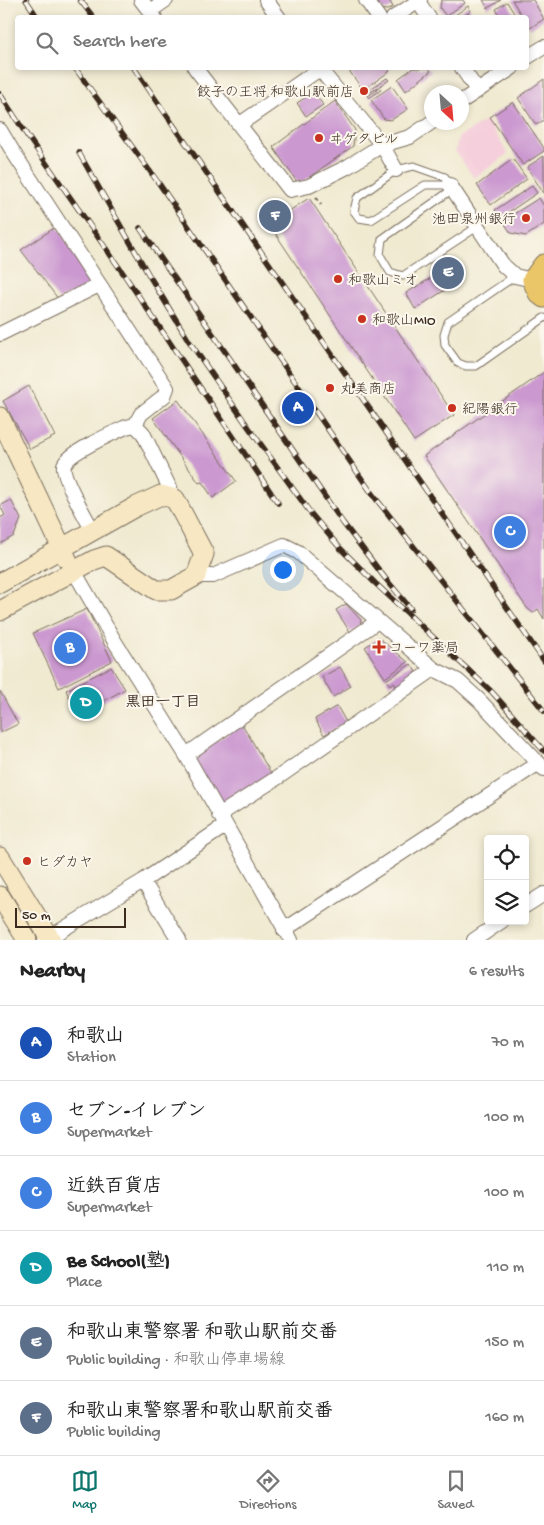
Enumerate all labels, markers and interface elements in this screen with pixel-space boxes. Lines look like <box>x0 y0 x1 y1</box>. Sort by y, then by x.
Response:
search box <box>15 15 529 70</box>
icon: search <box>33 29 61 57</box>
text: Search here <box>73 31 167 54</box>
place label: 餃子の王将 和歌山駅前店 <box>197 85 354 102</box>
marker: 餃子の王将 和歌山駅前店 <box>358 85 370 97</box>
north arrow <box>424 85 469 130</box>
marker: ヰゲタビル <box>313 132 325 144</box>
place label: ヰゲタビル <box>329 132 399 149</box>
pin: F <box>259 197 291 235</box>
place label: 池田泉州銀行 <box>432 212 516 229</box>
marker: 池田泉州銀行 <box>520 212 532 224</box>
pin: E <box>432 254 464 292</box>
marker: 和歌山ミオ <box>332 273 344 285</box>
place label: 和歌山ミオ <box>348 273 418 290</box>
marker: 和歌山MIO <box>356 313 368 325</box>
place label: 和歌山MIO <box>372 313 436 330</box>
marker: 丸美商店 <box>324 382 336 394</box>
place label: 丸美商店 <box>340 382 396 399</box>
pin: A <box>282 389 314 427</box>
place label: 紀陽銀行 <box>462 401 518 419</box>
marker: 紀陽銀行 <box>446 402 458 414</box>
pin: C <box>494 513 526 551</box>
your location <box>270 557 296 583</box>
pin: B <box>54 629 86 667</box>
marker: コーワ薬局 <box>373 641 385 653</box>
place label: コーワ薬局 <box>389 641 459 658</box>
pin: D <box>70 684 102 722</box>
district label: 黒田一丁目 <box>125 694 201 712</box>
map controls <box>484 835 529 925</box>
button: locate <box>484 835 529 880</box>
marker: ヒダカヤ <box>21 855 33 867</box>
place label: ヒダカヤ <box>37 855 93 872</box>
button: layers <box>484 880 529 925</box>
scale bar <box>15 905 126 928</box>
text: 50 m <box>22 908 51 925</box>
text: Nearby <box>20 960 85 985</box>
text: 6 results <box>469 963 524 982</box>
text: 和歌山 <box>67 1026 124 1049</box>
text: A <box>31 1034 41 1053</box>
text: 70 m <box>491 1034 524 1053</box>
text: Station <box>67 1049 116 1068</box>
text: セブン-イレブン <box>67 1101 206 1124</box>
text: B <box>32 1109 40 1128</box>
text: 100 m <box>484 1109 524 1128</box>
text: Supermarket <box>67 1124 152 1143</box>
text: 近鉄百貨店 <box>67 1176 162 1199</box>
text: C <box>32 1184 40 1203</box>
text: 100 m <box>484 1184 524 1203</box>
text: Supermarket <box>67 1199 152 1218</box>
text: Be School(塾) <box>67 1251 170 1274</box>
text: D <box>31 1259 41 1278</box>
text: 110 m <box>487 1259 524 1278</box>
text: Place <box>67 1274 102 1293</box>
text: 和歌山東警察署 和歌山駅前交番 <box>67 1322 338 1345</box>
text: E <box>31 1334 41 1353</box>
text: 150 m <box>485 1334 524 1353</box>
text: Public building · 和歌山停車場線 <box>67 1352 285 1371</box>
text: 和歌山東警察署和歌山駅前交番 <box>67 1401 333 1424</box>
text: F <box>32 1409 40 1428</box>
text: 160 m <box>485 1409 524 1428</box>
text: Public building <box>67 1424 161 1443</box>
tab: Map <box>71 1467 99 1514</box>
tab: Directions <box>240 1467 297 1514</box>
tab: Saved <box>438 1467 473 1514</box>

